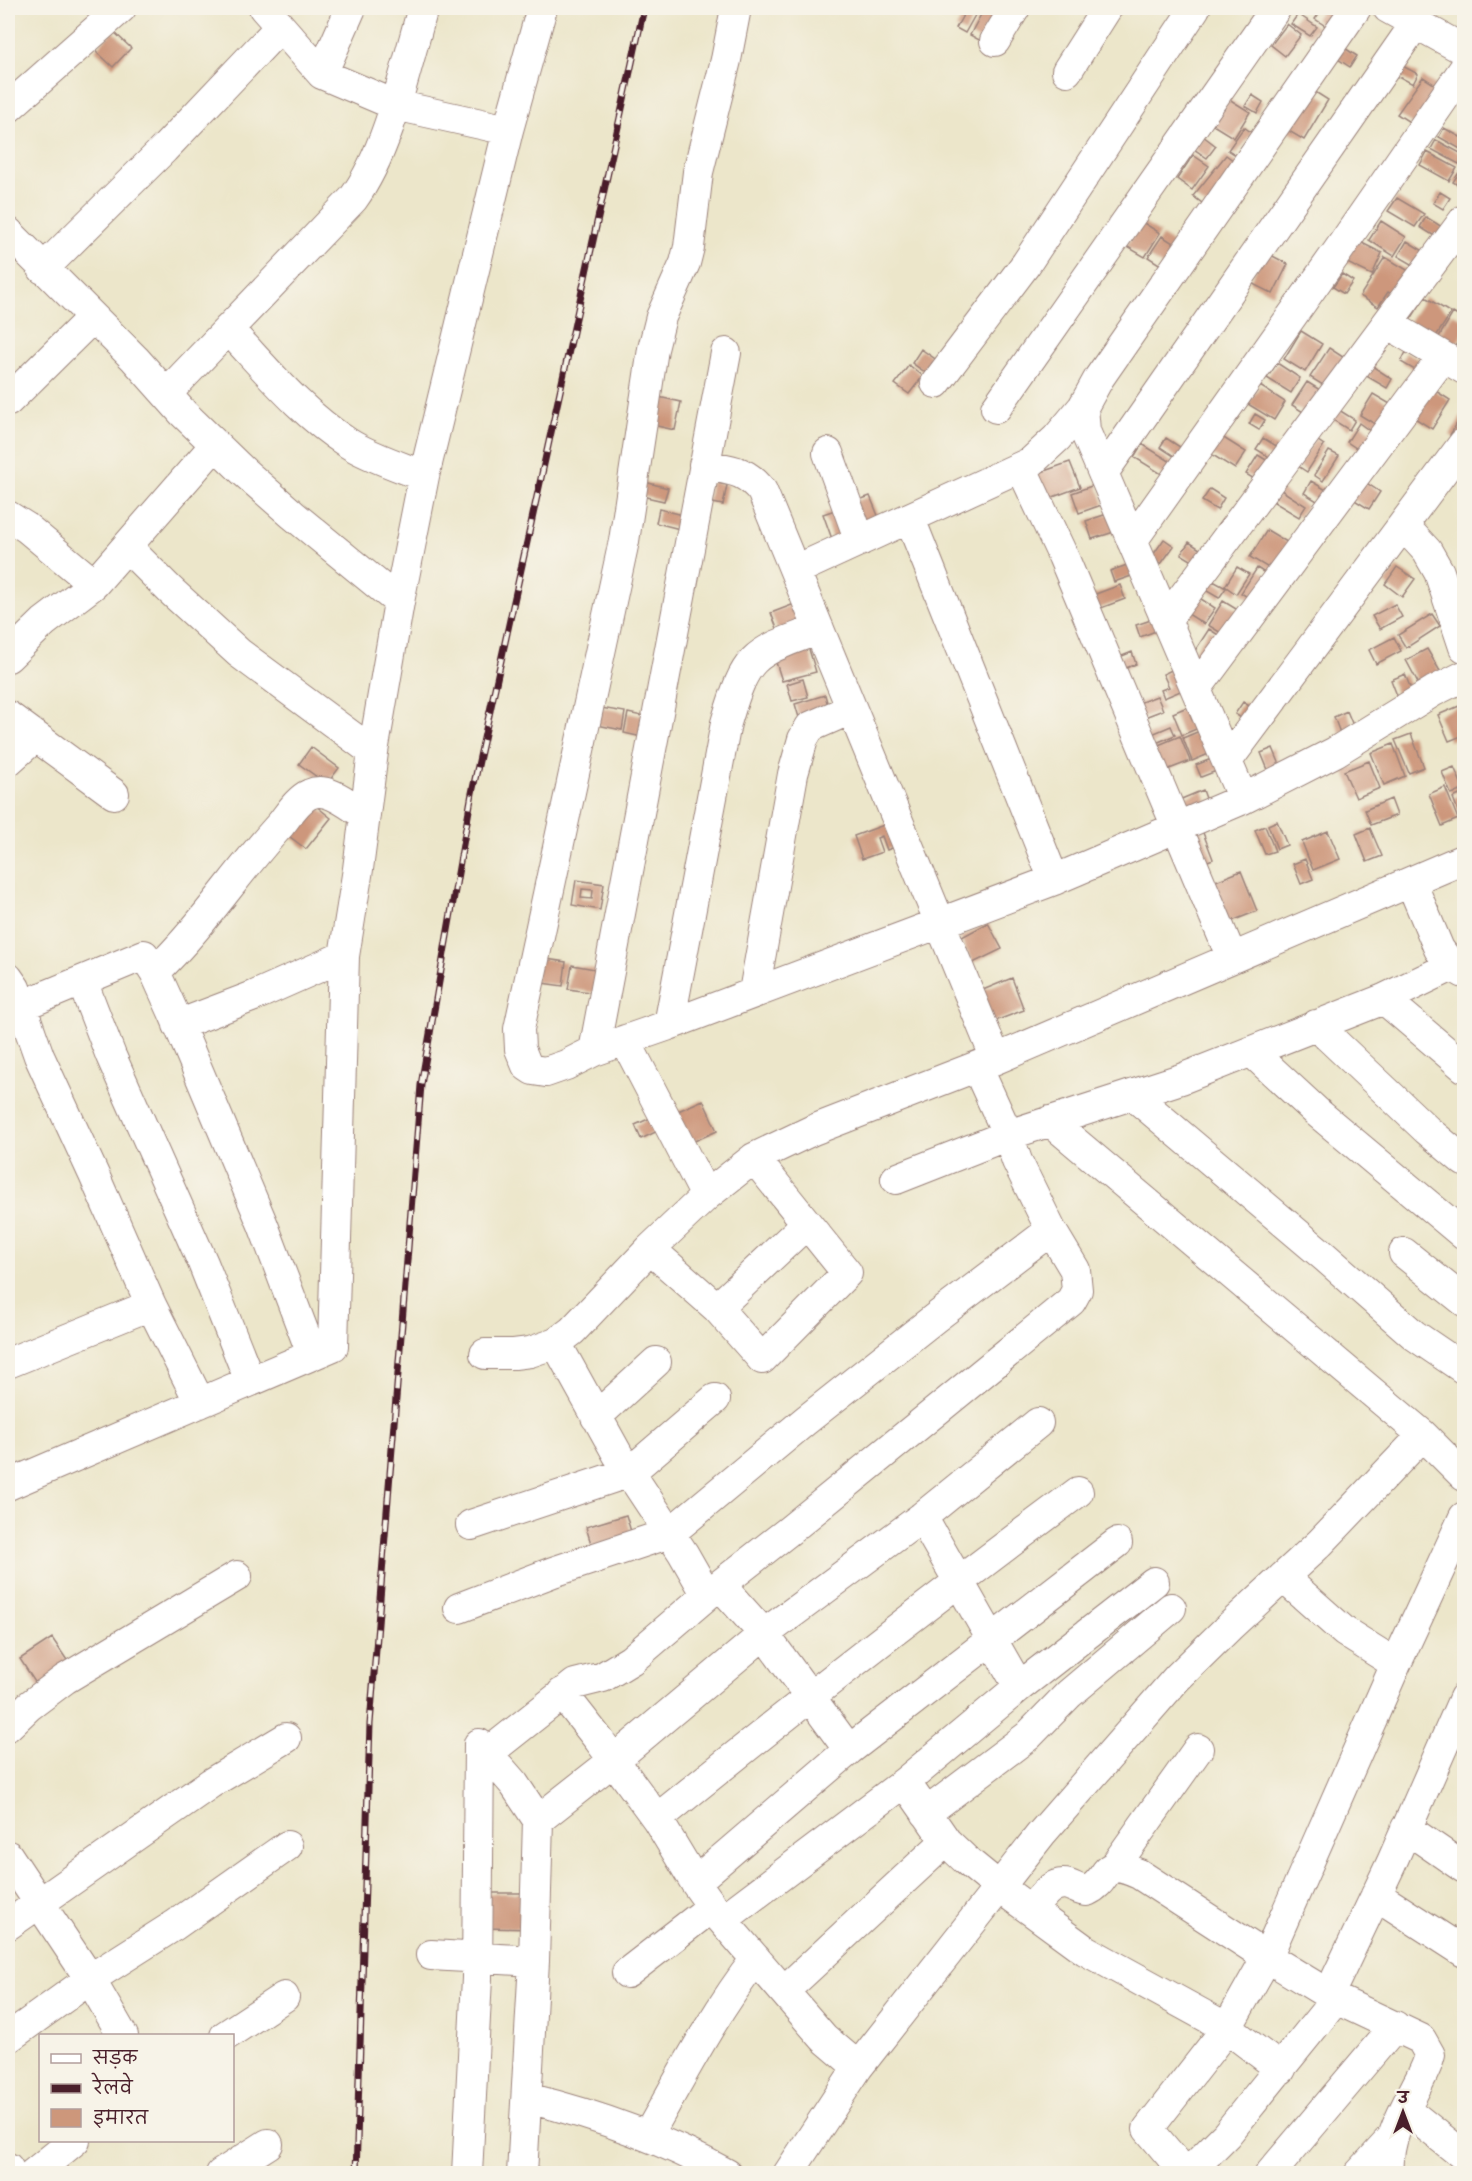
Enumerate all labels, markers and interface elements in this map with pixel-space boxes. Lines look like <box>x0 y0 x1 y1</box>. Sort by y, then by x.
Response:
legend <box>39 2034 234 2142</box>
text: सड़क <box>92 2047 138 2071</box>
text: रेलवे <box>91 2072 134 2101</box>
north arrow <box>1373 2082 1433 2142</box>
text: उ <box>1396 2088 1410 2109</box>
text: इमारत <box>93 2107 149 2131</box>

